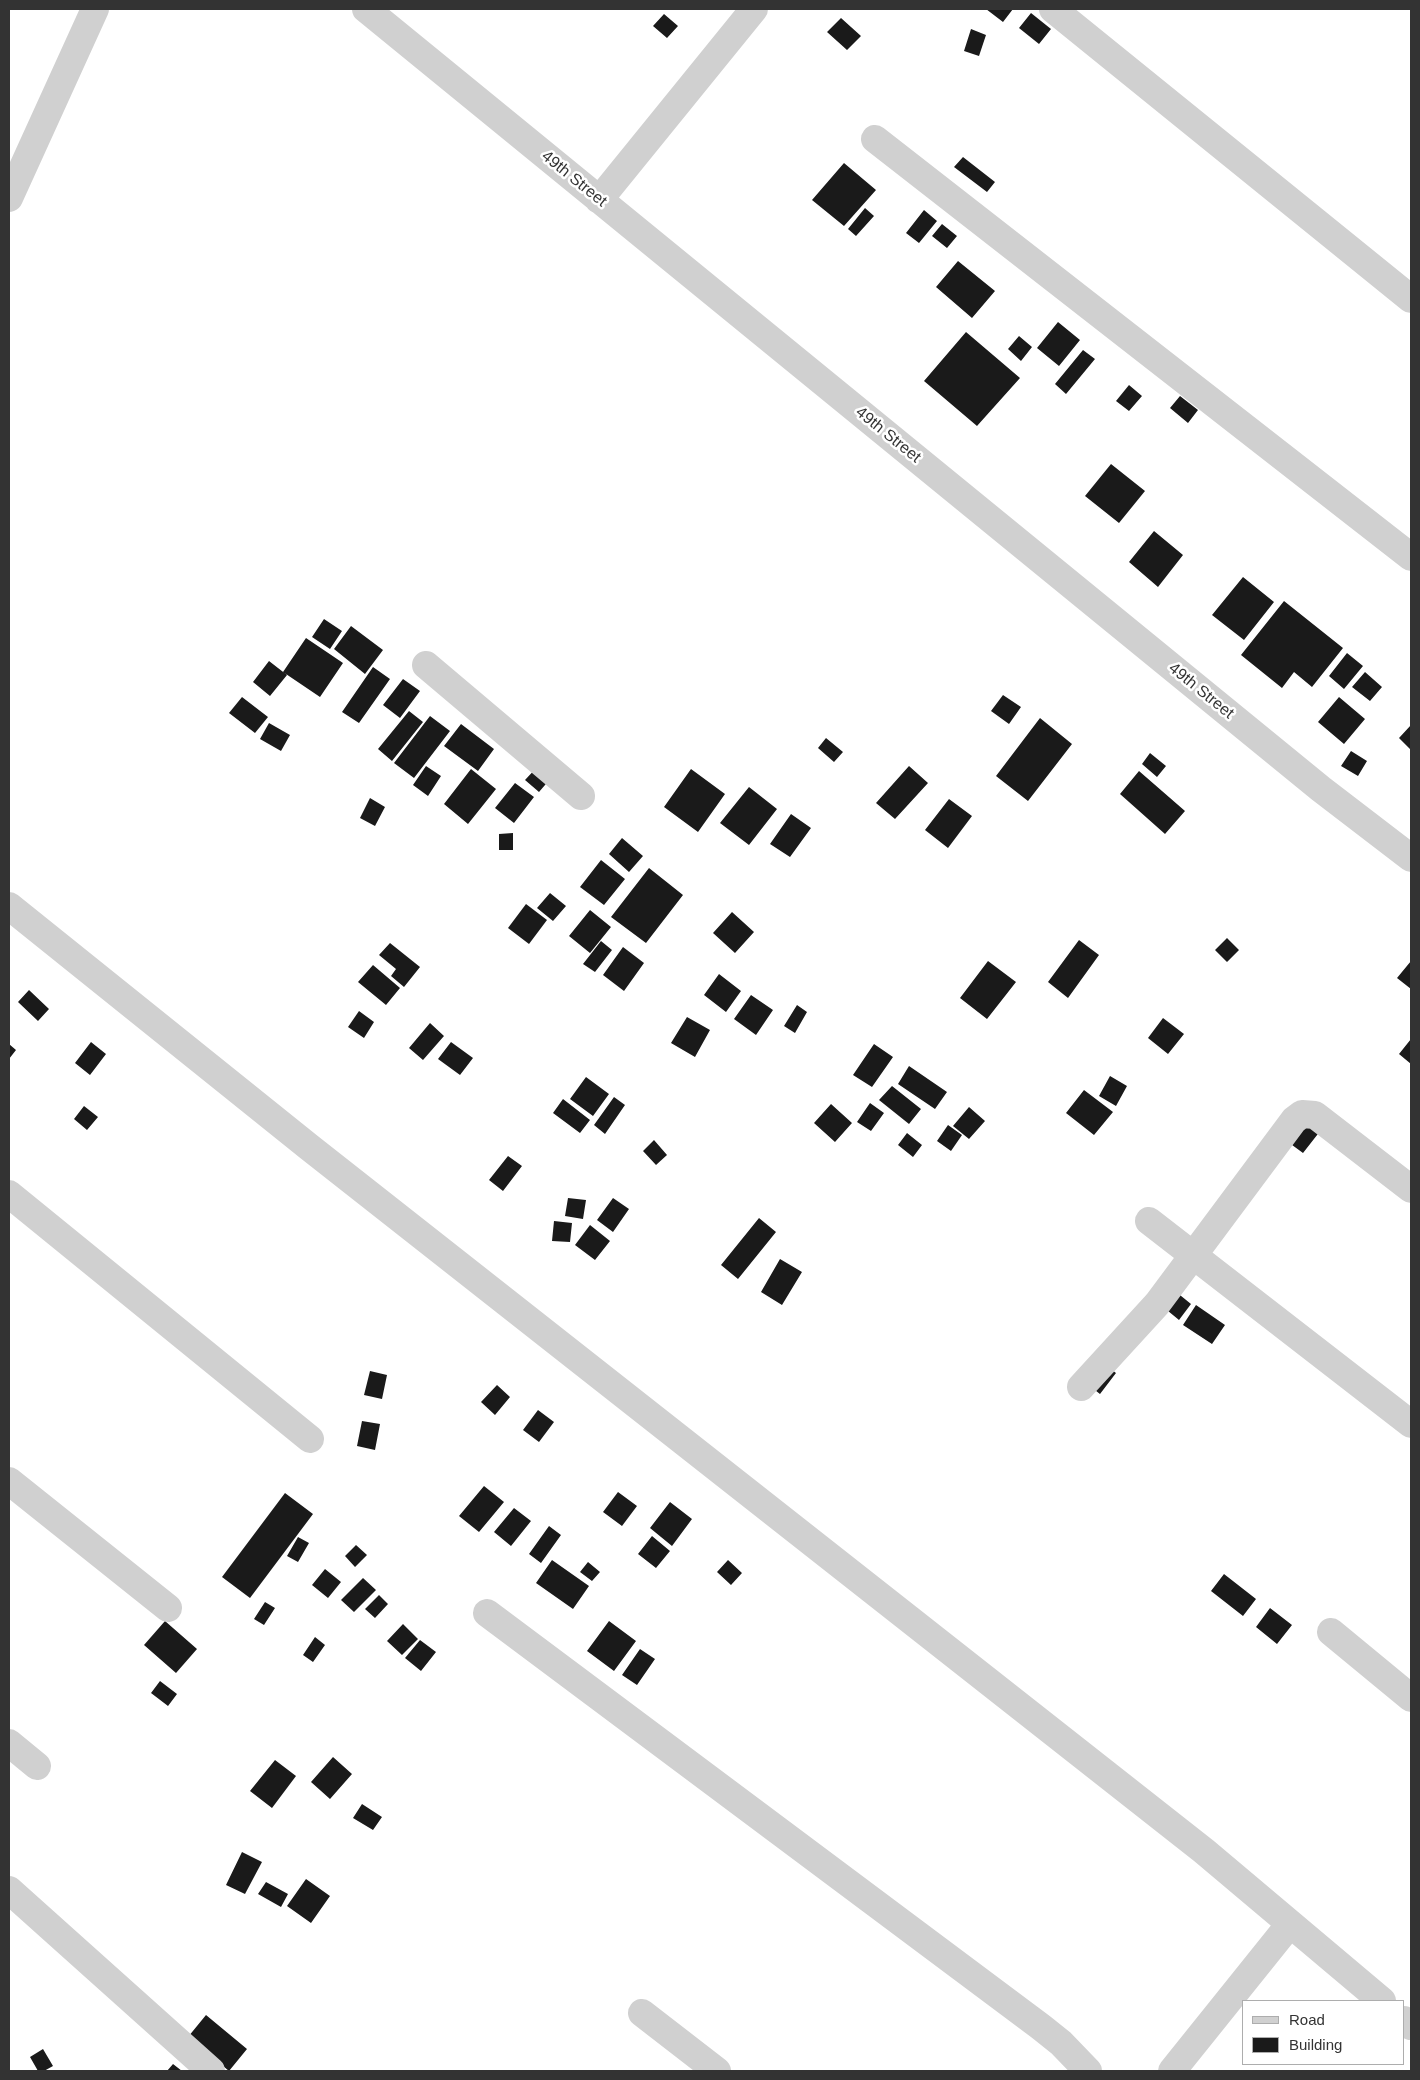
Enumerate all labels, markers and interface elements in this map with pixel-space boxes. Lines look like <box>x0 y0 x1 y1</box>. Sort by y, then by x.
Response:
street label: 49th Street <box>538 147 610 211</box>
street label: 49th Street <box>852 403 924 467</box>
street label: 49th Street <box>1165 659 1237 723</box>
legend <box>1242 2000 1405 2065</box>
text: Road <box>1289 2011 1325 2028</box>
text: Building <box>1289 2036 1342 2053</box>

